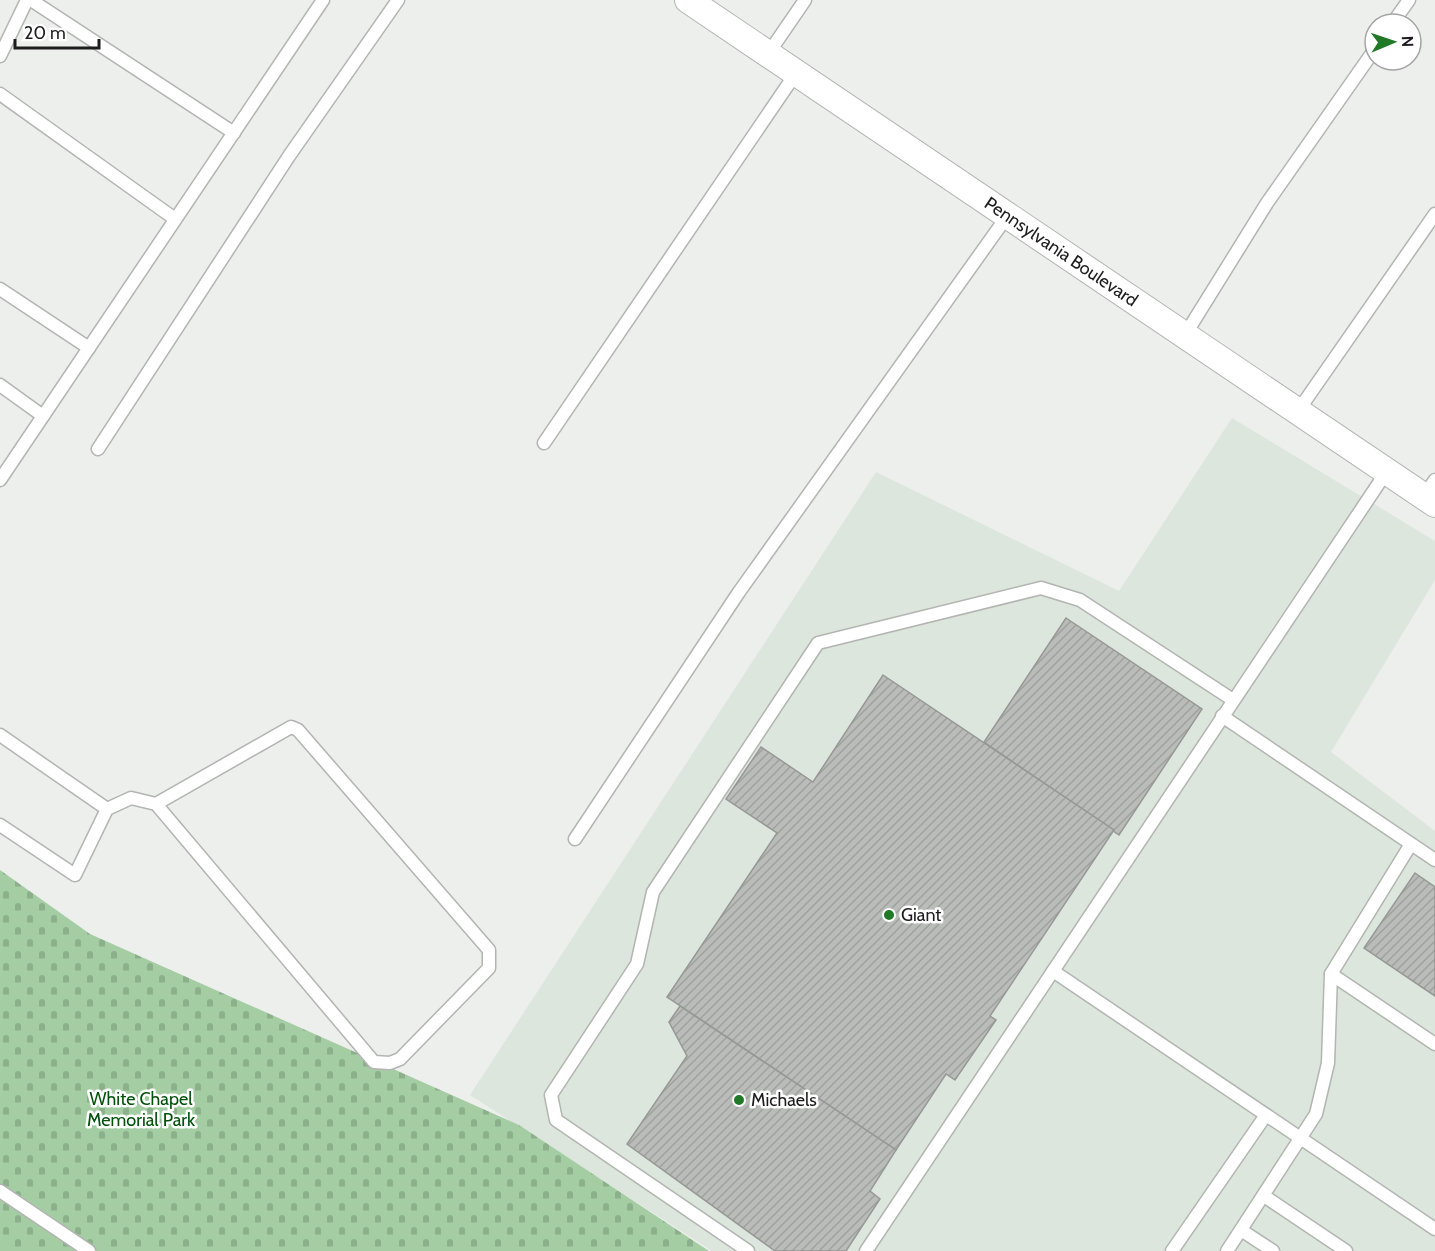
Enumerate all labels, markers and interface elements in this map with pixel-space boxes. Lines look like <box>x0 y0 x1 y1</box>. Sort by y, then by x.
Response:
scale bar <box>15 12 99 50</box>
north arrow <box>1363 12 1423 72</box>
text: 20 m <box>24 22 66 44</box>
text: N <box>1398 36 1417 47</box>
street label: Pennsylvania Boulevard <box>980 192 1142 311</box>
place label: Giant <box>901 904 941 926</box>
marker: Giant <box>882 908 896 922</box>
park label: White Chapel Memorial Park <box>87 1088 196 1131</box>
place label: Michaels <box>751 1089 817 1111</box>
marker: Michaels <box>732 1093 746 1107</box>

